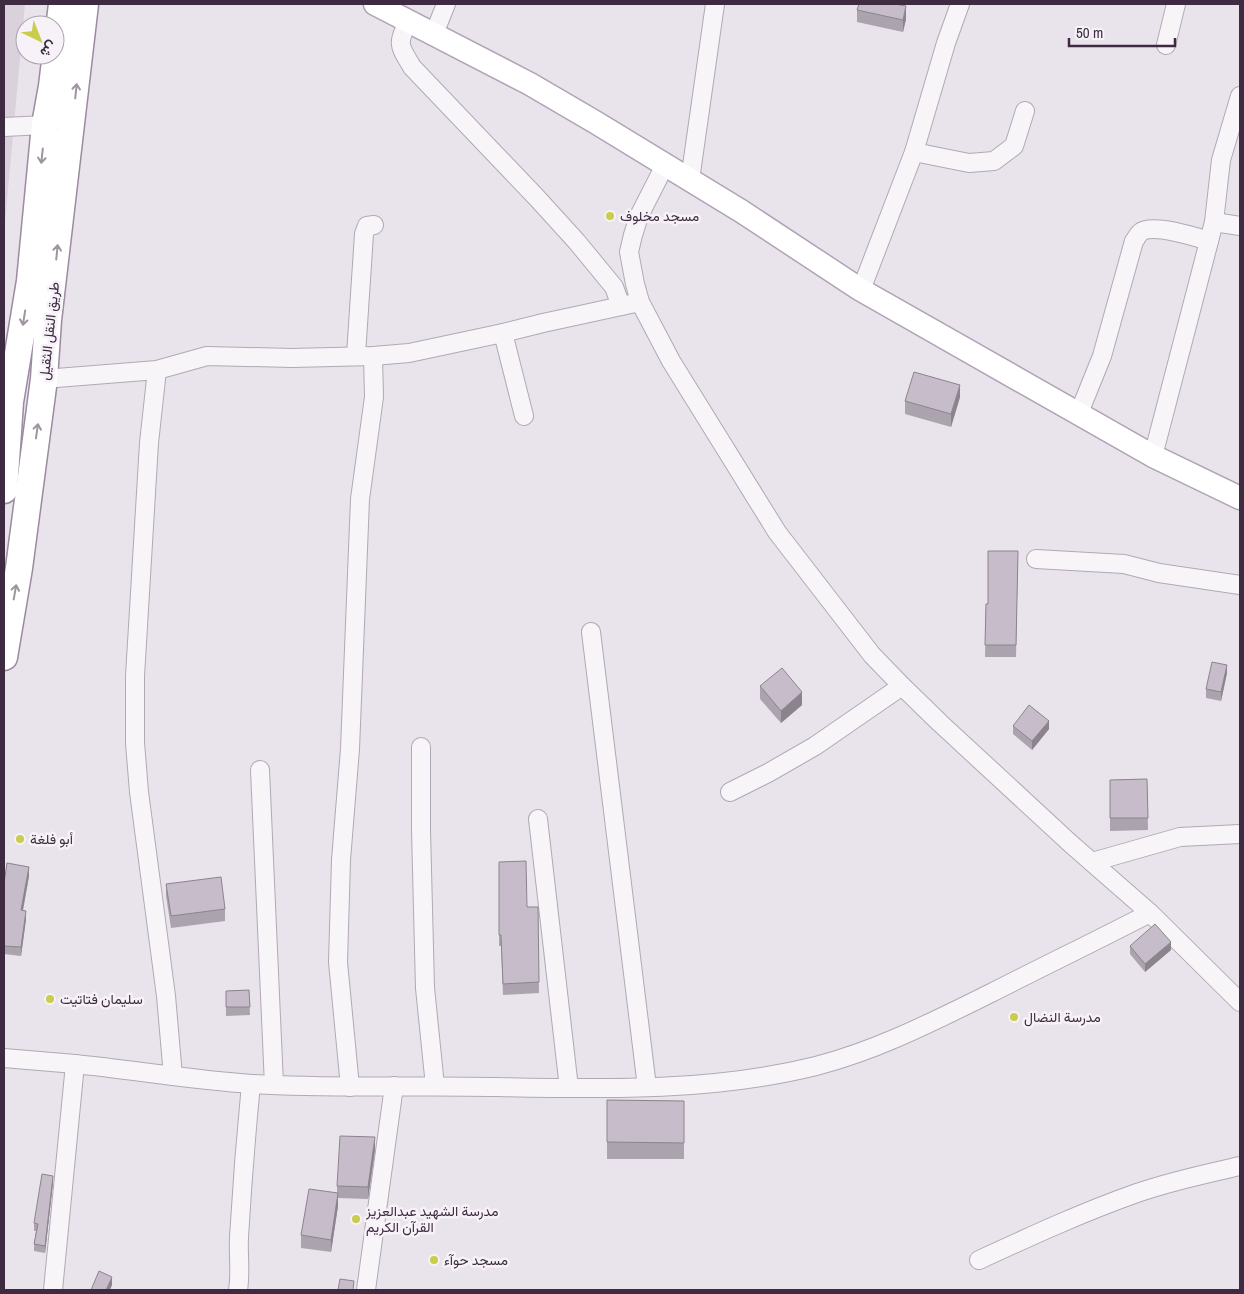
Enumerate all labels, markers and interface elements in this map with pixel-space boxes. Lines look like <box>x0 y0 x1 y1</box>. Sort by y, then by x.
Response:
north arrow <box>15 15 65 65</box>
scale bar <box>1069 15 1175 47</box>
text: 50 m <box>1076 22 1103 43</box>
text: ش <box>36 37 61 62</box>
one-way arrow <box>71 83 81 99</box>
one-way arrow <box>37 148 47 164</box>
place label: مسجد مخلوف <box>620 207 699 225</box>
marker: مسجد مخلوف <box>604 210 616 222</box>
one-way arrow <box>52 244 62 260</box>
street label: طريق النقل الثقيل <box>35 281 63 381</box>
one-way arrow <box>18 309 28 325</box>
one-way arrow <box>32 423 42 439</box>
one-way arrow <box>10 584 20 600</box>
place label: أبو فلغة <box>30 830 73 848</box>
marker: أبو فلغة <box>14 833 26 845</box>
place label: سليمان فتاتيت <box>60 990 143 1008</box>
marker: سليمان فتاتيت <box>44 993 56 1005</box>
place label: مدرسة النضال <box>1024 1008 1101 1027</box>
marker: مدرسة النضال <box>1008 1011 1020 1023</box>
place label: مدرسة الشهيد عبدالعزيز القرآن الكريم <box>365 1202 498 1236</box>
marker: مدرسة الشهيد عبدالعزيز القرآن الكريم <box>350 1213 362 1225</box>
place label: مسجد حوآء <box>444 1251 508 1269</box>
marker: مسجد حوآء <box>428 1254 440 1266</box>

